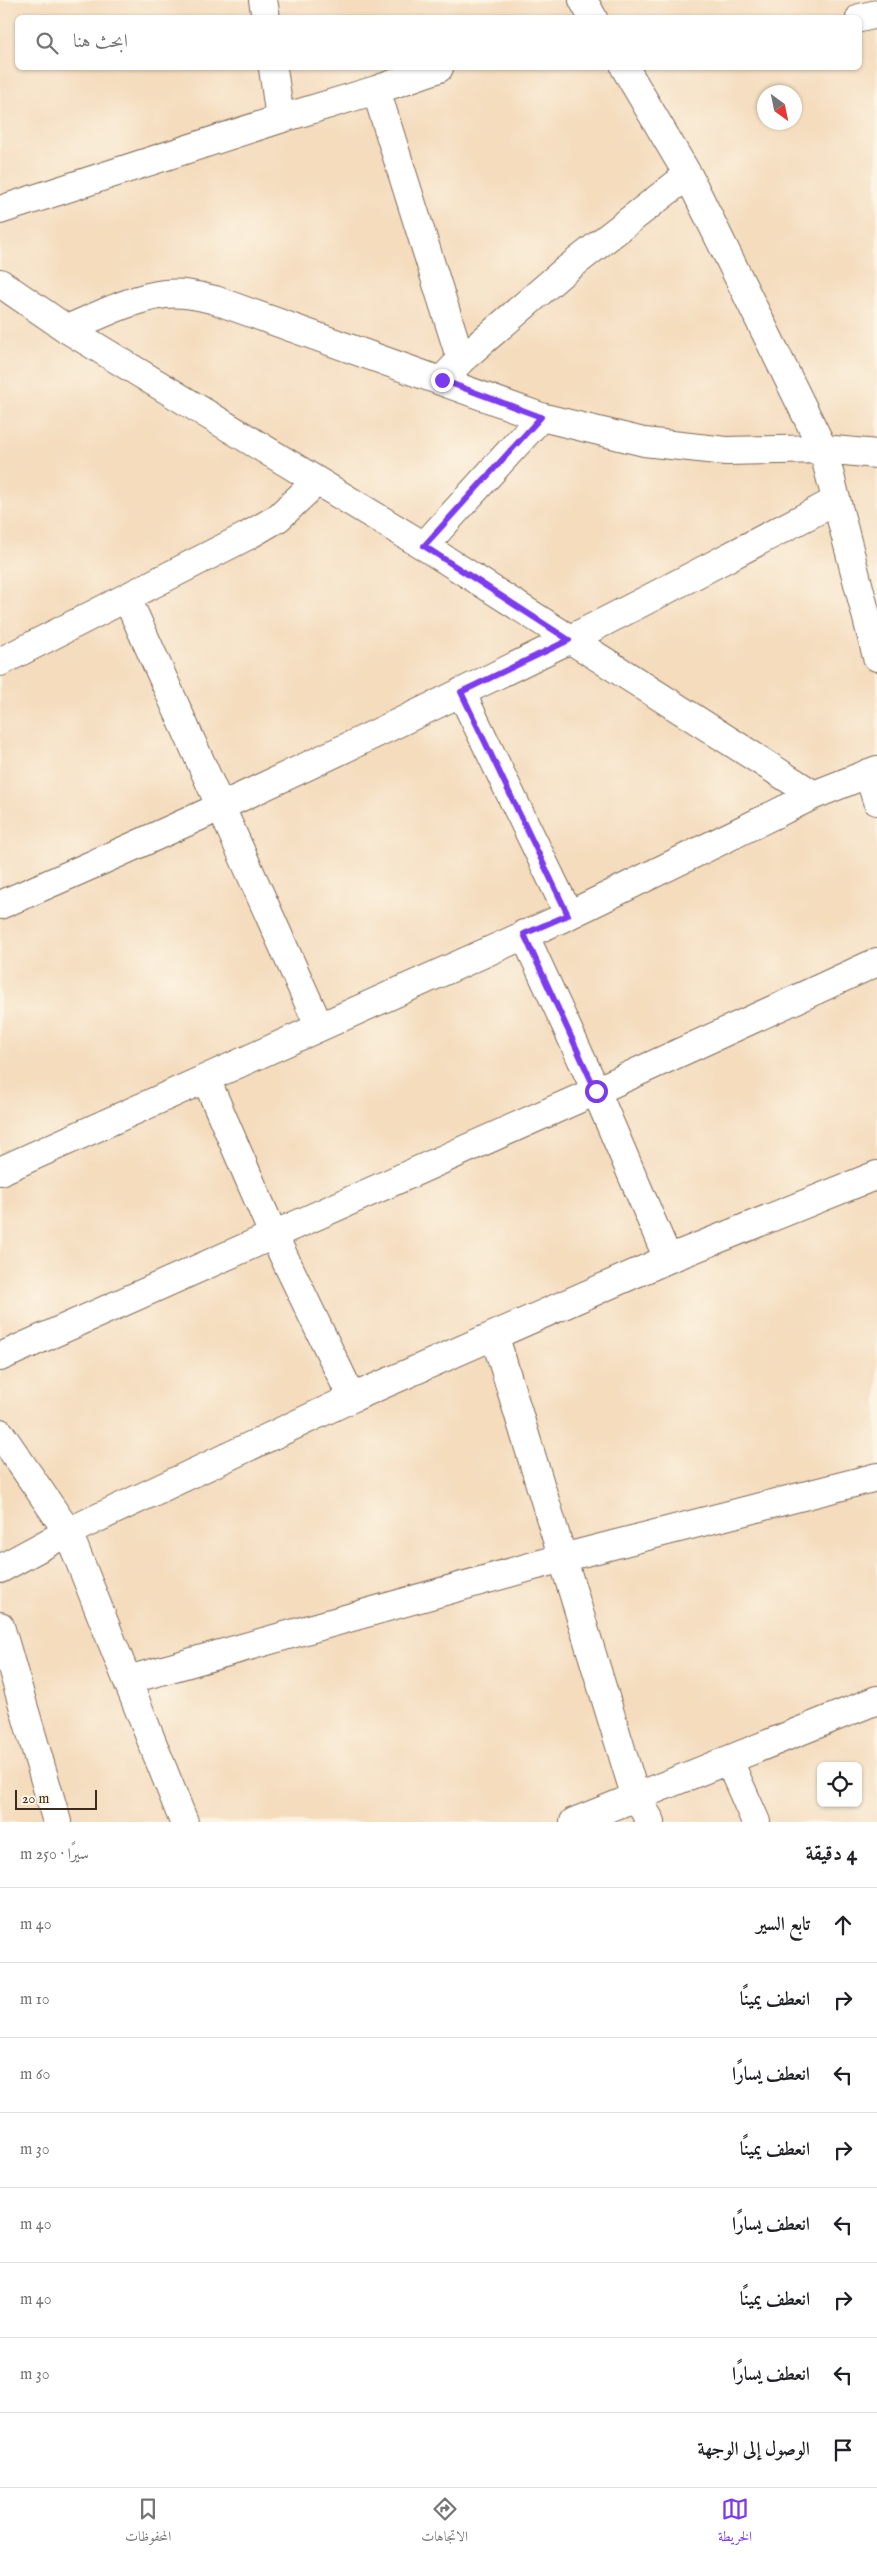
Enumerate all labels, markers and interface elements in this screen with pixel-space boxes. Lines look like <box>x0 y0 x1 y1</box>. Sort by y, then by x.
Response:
search box <box>15 15 862 70</box>
icon: search <box>33 29 61 57</box>
text: ابحث هنا <box>73 30 128 54</box>
north arrow <box>757 85 802 130</box>
route end <box>431 369 454 392</box>
route start <box>585 1080 608 1103</box>
map controls <box>817 1762 862 1807</box>
button: locate <box>817 1762 862 1807</box>
scale bar <box>15 1787 98 1810</box>
text: 20 m <box>22 1790 49 1808</box>
text: 4 دقيقة <box>805 1841 857 1868</box>
text: سيرًا · 250 m <box>20 1845 89 1865</box>
icon: ahead <box>829 1911 857 1939</box>
text: تابع السير <box>756 1913 810 1937</box>
text: 40 m <box>20 1915 52 1935</box>
icon: right <box>829 1986 857 2014</box>
text: انعطف يمينًا <box>740 1988 810 2012</box>
text: 10 m <box>20 1990 50 2010</box>
icon: left <box>829 2061 857 2089</box>
text: انعطف يسارًا <box>732 2063 810 2087</box>
text: 60 m <box>20 2065 50 2085</box>
icon: right <box>829 2136 857 2164</box>
text: انعطف يمينًا <box>740 2138 810 2162</box>
text: 30 m <box>20 2140 50 2160</box>
icon: left <box>829 2211 857 2239</box>
text: انعطف يسارًا <box>732 2213 810 2237</box>
text: 40 m <box>20 2215 52 2235</box>
icon: right <box>829 2286 857 2314</box>
text: انعطف يمينًا <box>740 2288 810 2312</box>
text: 40 m <box>20 2290 52 2310</box>
icon: left <box>829 2361 857 2389</box>
text: انعطف يسارًا <box>732 2363 810 2387</box>
text: 30 m <box>20 2365 50 2385</box>
icon: arrive <box>829 2436 857 2464</box>
text: الوصول إلى الوجهة <box>698 2438 810 2462</box>
tab: المحفوظات <box>125 2495 171 2550</box>
tab: الاتجاهات <box>421 2495 468 2550</box>
tab: الخريطة <box>718 2495 752 2550</box>

